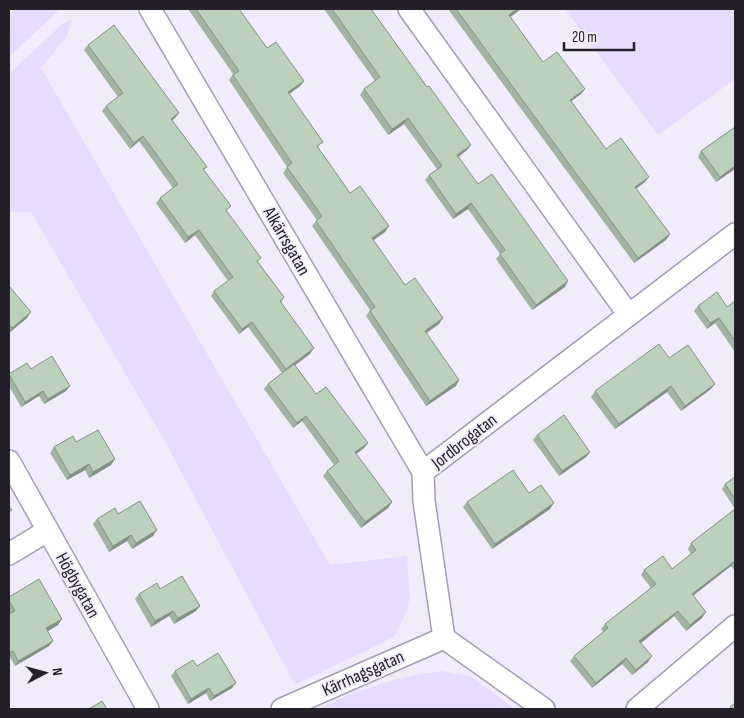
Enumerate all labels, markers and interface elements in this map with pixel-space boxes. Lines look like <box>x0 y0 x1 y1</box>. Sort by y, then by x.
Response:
scale bar <box>564 20 634 52</box>
text: 20 m <box>572 28 597 47</box>
street label: Alkärrsgatan <box>258 202 315 279</box>
street label: Jordbrogatan <box>427 409 501 474</box>
street label: Högbygatan <box>51 549 104 622</box>
street label: Kärrhagsgatan <box>319 646 407 701</box>
north arrow <box>20 648 70 698</box>
text: N <box>49 667 66 676</box>

